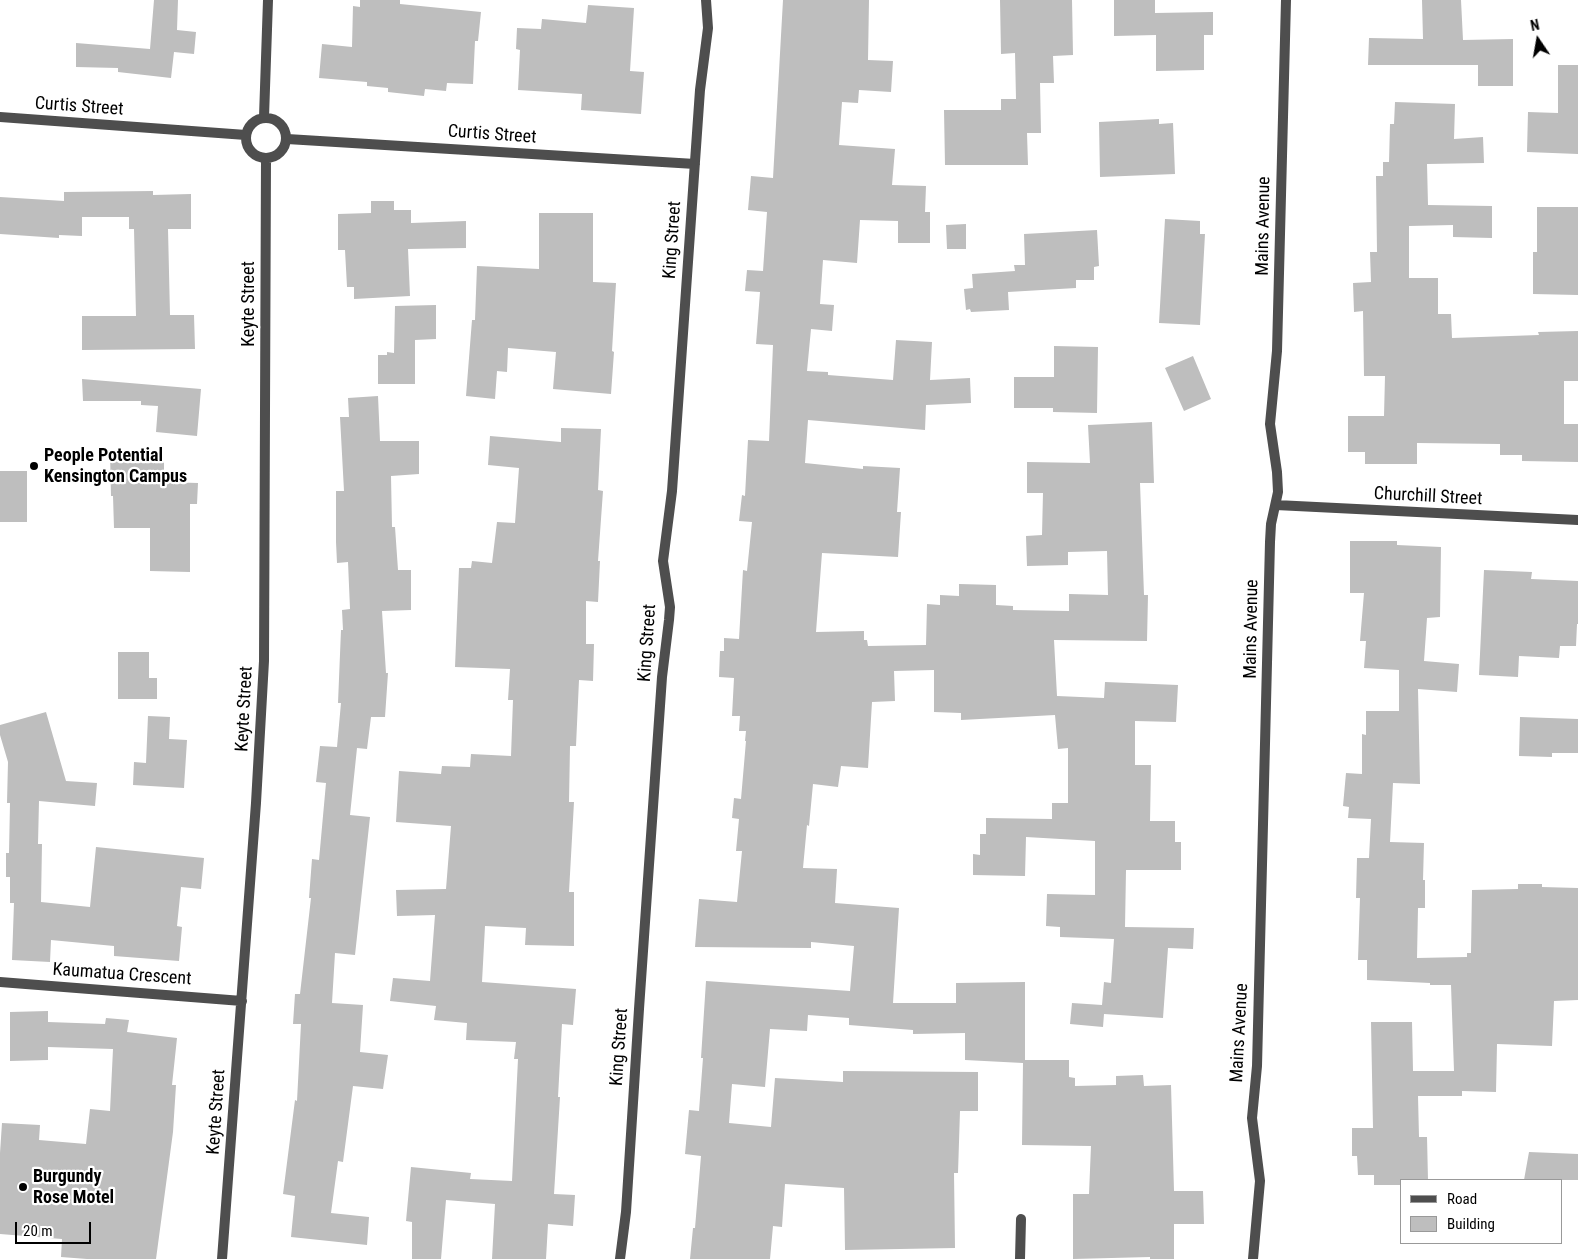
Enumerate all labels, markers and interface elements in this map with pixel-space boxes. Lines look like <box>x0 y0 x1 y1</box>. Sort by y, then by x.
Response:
north arrow <box>1513 15 1563 65</box>
text: N <box>1529 17 1541 34</box>
street label: Curtis Street <box>34 93 124 121</box>
street label: Curtis Street <box>447 121 537 149</box>
street label: Mains Avenue <box>1252 176 1276 276</box>
street label: King Street <box>660 200 686 280</box>
street label: Keyte Street <box>238 261 260 347</box>
place label: People Potential Kensington Campus <box>44 445 187 488</box>
marker: People Potential Kensington Campus <box>28 460 40 472</box>
street label: Churchill Street <box>1373 483 1483 511</box>
street label: Mains Avenue <box>1240 579 1264 679</box>
street label: King Street <box>635 603 661 683</box>
street label: Keyte Street <box>232 666 258 752</box>
street label: Kaumatua Crescent <box>52 959 192 991</box>
street label: Mains Avenue <box>1227 983 1253 1083</box>
street label: King Street <box>607 1007 633 1087</box>
street label: Keyte Street <box>203 1069 231 1155</box>
place label: Burgundy Rose Motel <box>33 1166 114 1208</box>
legend <box>1400 1179 1563 1244</box>
marker: Burgundy Rose Motel <box>17 1181 29 1193</box>
text: Road <box>1447 1190 1477 1208</box>
scale bar <box>18 1212 94 1244</box>
text: Building <box>1447 1215 1495 1233</box>
text: 20 m <box>23 1222 53 1240</box>

